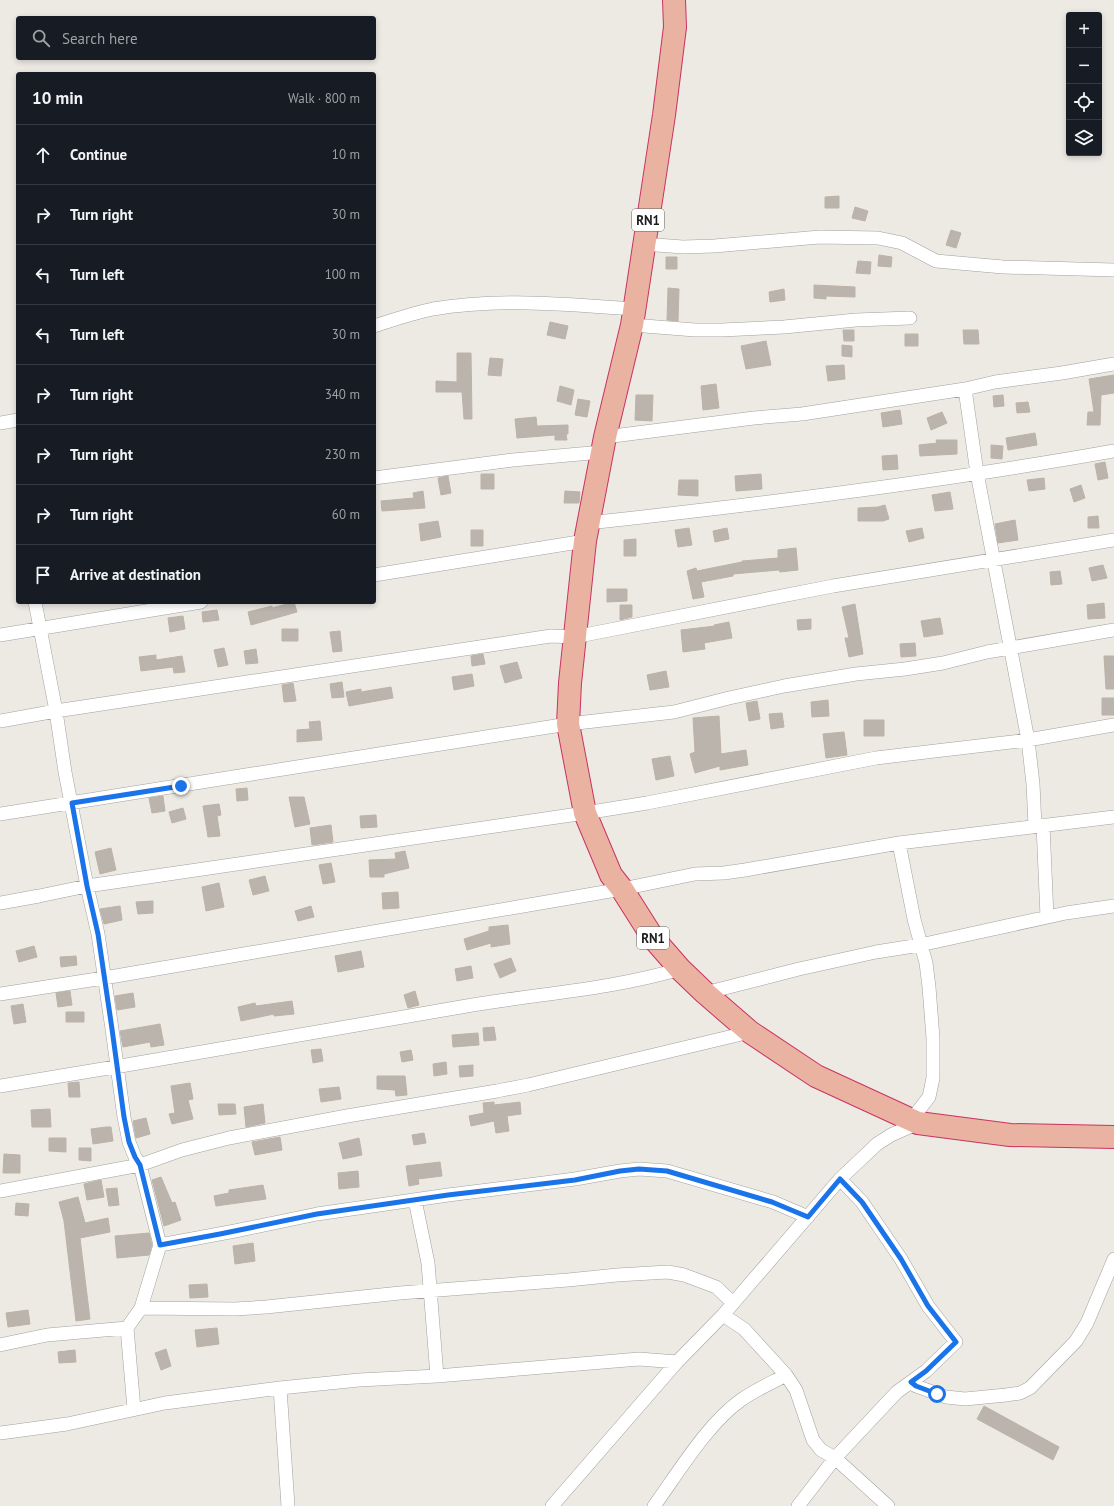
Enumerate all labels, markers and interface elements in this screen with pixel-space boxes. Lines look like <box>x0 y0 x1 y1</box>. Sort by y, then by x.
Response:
map controls <box>1066 12 1102 156</box>
button: + <box>1066 12 1102 48</box>
search box <box>16 16 376 60</box>
icon: search <box>30 27 52 49</box>
text: Search here <box>62 29 138 48</box>
button: − <box>1066 48 1102 84</box>
button: locate <box>1066 84 1102 120</box>
text: 10 min <box>32 87 83 109</box>
text: Walk · 800 m <box>288 90 360 107</box>
button: layers <box>1066 120 1102 156</box>
icon: ahead <box>32 144 54 166</box>
text: Continue <box>70 145 127 164</box>
text: 10 m <box>332 146 360 163</box>
icon: right <box>32 204 54 226</box>
text: Turn right <box>70 205 133 224</box>
text: 30 m <box>332 206 360 223</box>
road number: RN1 <box>632 209 664 231</box>
icon: left <box>32 264 54 286</box>
text: Turn left <box>70 265 124 284</box>
text: 100 m <box>325 266 360 283</box>
icon: left <box>32 324 54 346</box>
text: Turn left <box>70 325 124 344</box>
text: 30 m <box>332 326 360 343</box>
icon: right <box>32 384 54 406</box>
text: Turn right <box>70 385 133 404</box>
text: 340 m <box>325 386 360 403</box>
icon: right <box>32 444 54 466</box>
text: Turn right <box>70 445 133 464</box>
text: 230 m <box>325 446 360 463</box>
icon: right <box>32 504 54 526</box>
text: Turn right <box>70 505 133 524</box>
text: 60 m <box>332 506 360 523</box>
icon: arrive <box>32 564 54 586</box>
text: Arrive at destination <box>70 565 201 584</box>
route end <box>172 777 190 795</box>
road number: RN1 <box>637 927 669 949</box>
route start <box>928 1385 946 1403</box>

